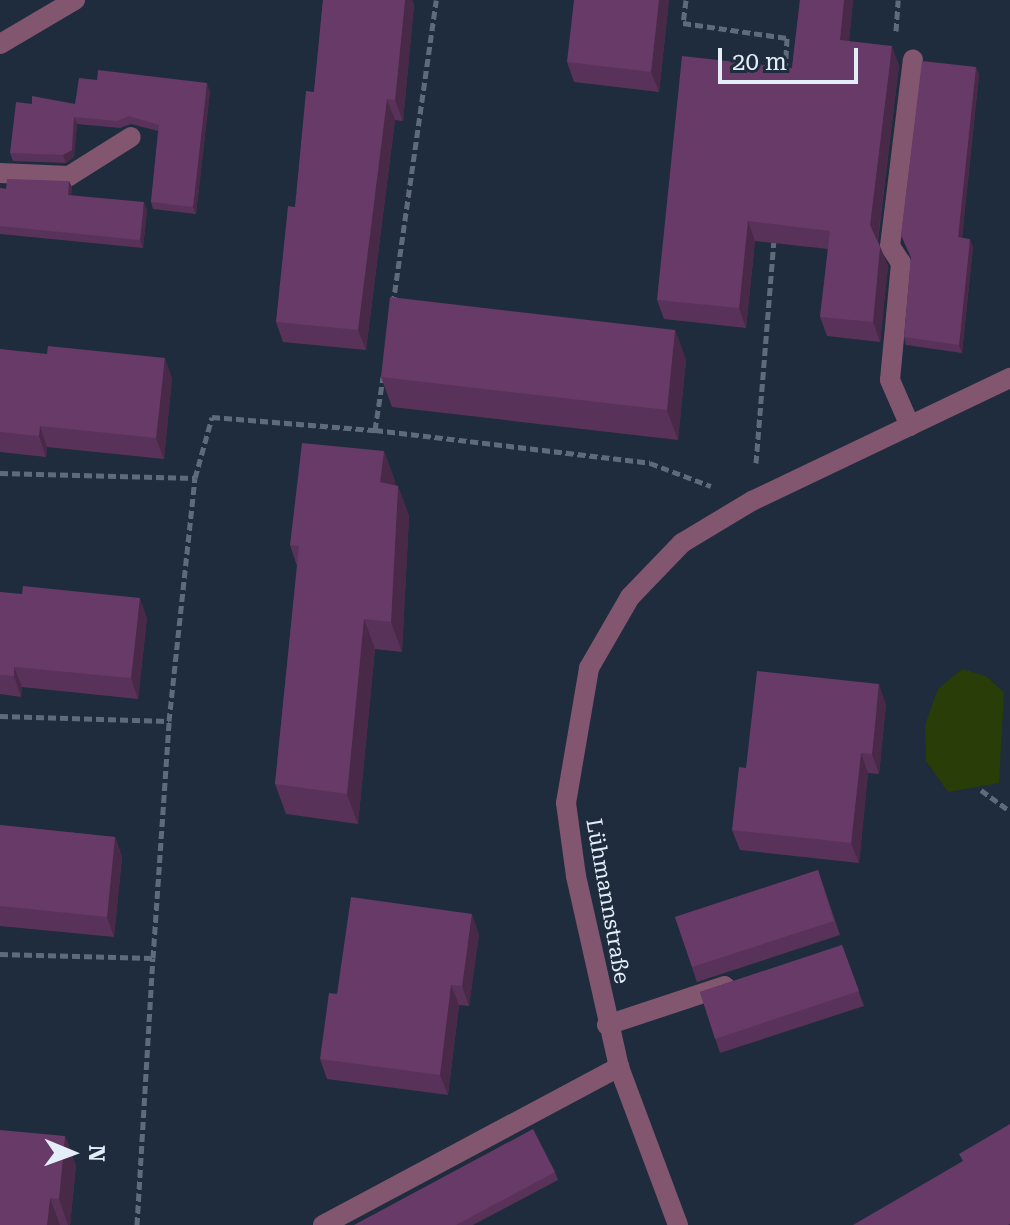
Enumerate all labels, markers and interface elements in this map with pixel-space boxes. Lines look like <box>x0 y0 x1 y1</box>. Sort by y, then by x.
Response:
scale bar <box>722 32 862 82</box>
text: 20 m <box>732 48 787 76</box>
street label: Lühmannstraße <box>580 816 636 986</box>
north arrow <box>32 1113 112 1193</box>
text: N <box>84 1145 109 1162</box>

